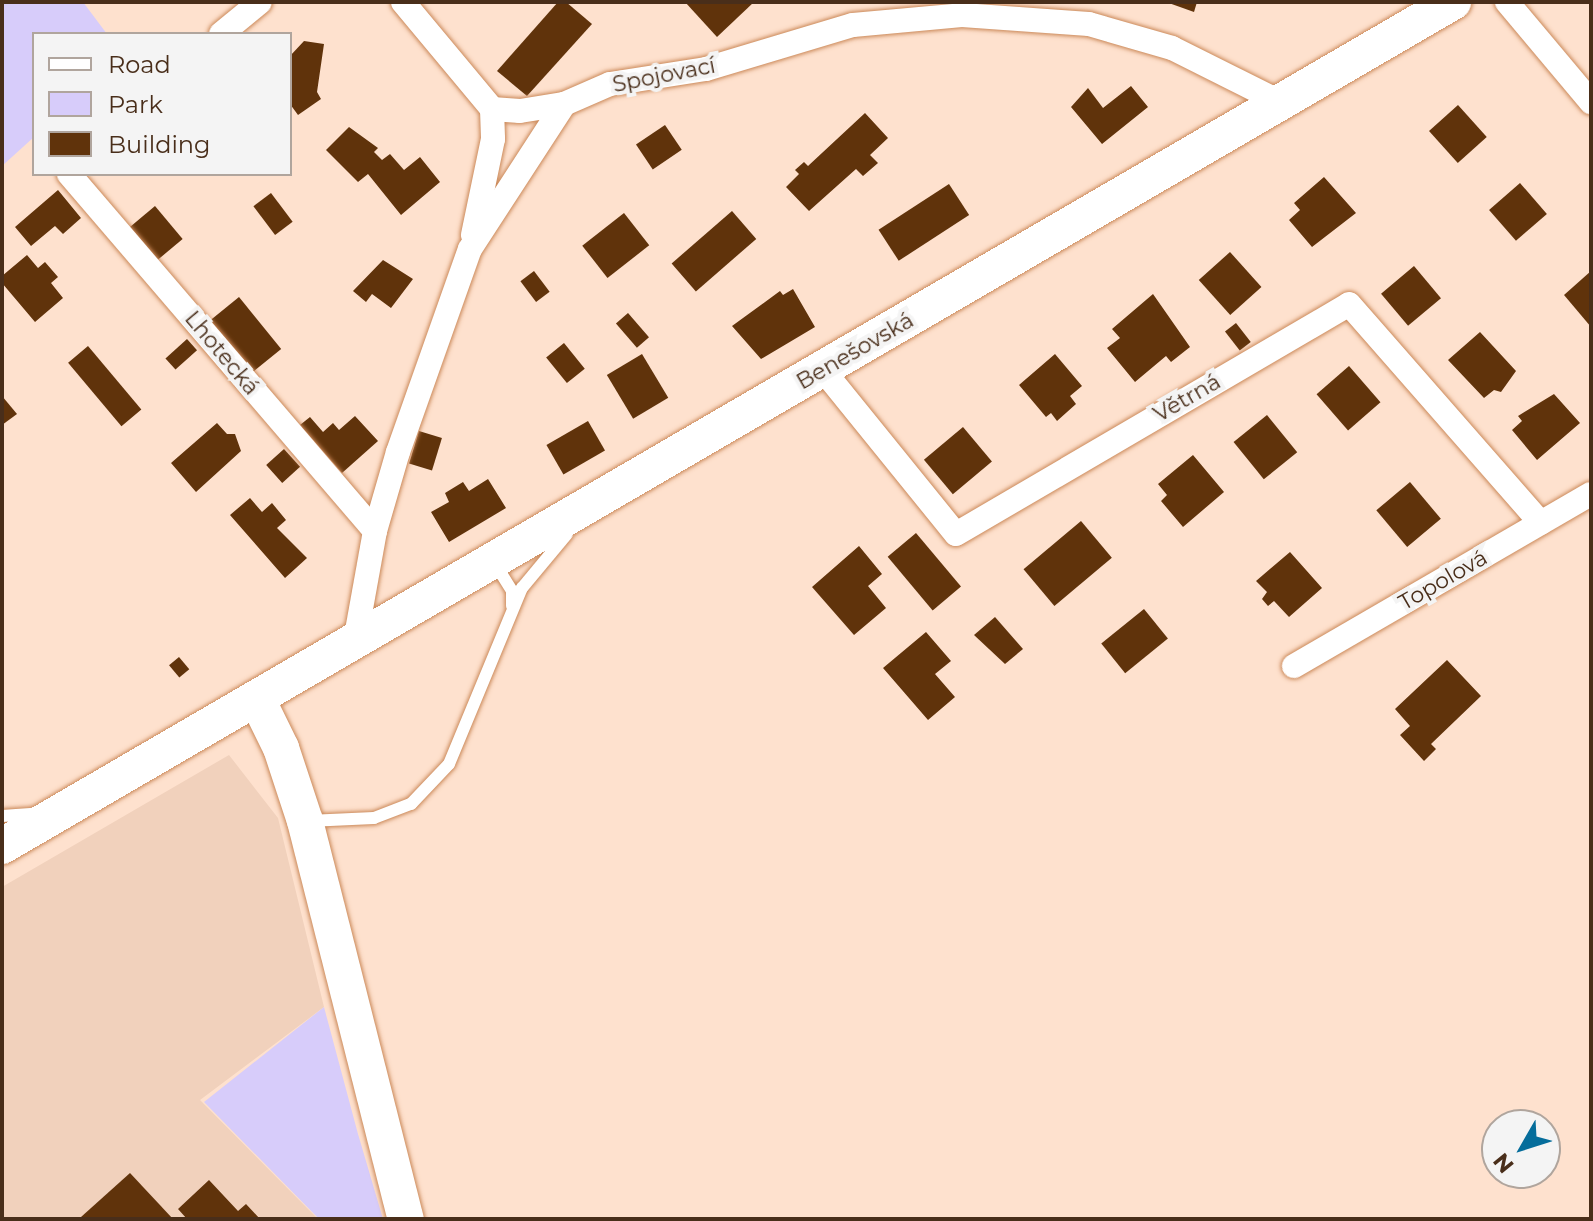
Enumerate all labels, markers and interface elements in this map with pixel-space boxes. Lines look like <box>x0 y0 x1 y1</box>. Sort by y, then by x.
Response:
legend <box>32 32 292 176</box>
text: Road <box>108 50 171 79</box>
street label: Spojovací <box>610 52 718 98</box>
text: Park <box>108 90 163 119</box>
text: Building <box>108 130 211 159</box>
street label: Lhotecká <box>179 306 265 400</box>
street label: Benešovská <box>792 307 918 395</box>
street label: Větrná <box>1149 368 1225 428</box>
street label: Topolová <box>1394 544 1492 616</box>
north arrow <box>1481 1109 1561 1189</box>
text: N <box>1487 1148 1520 1179</box>

